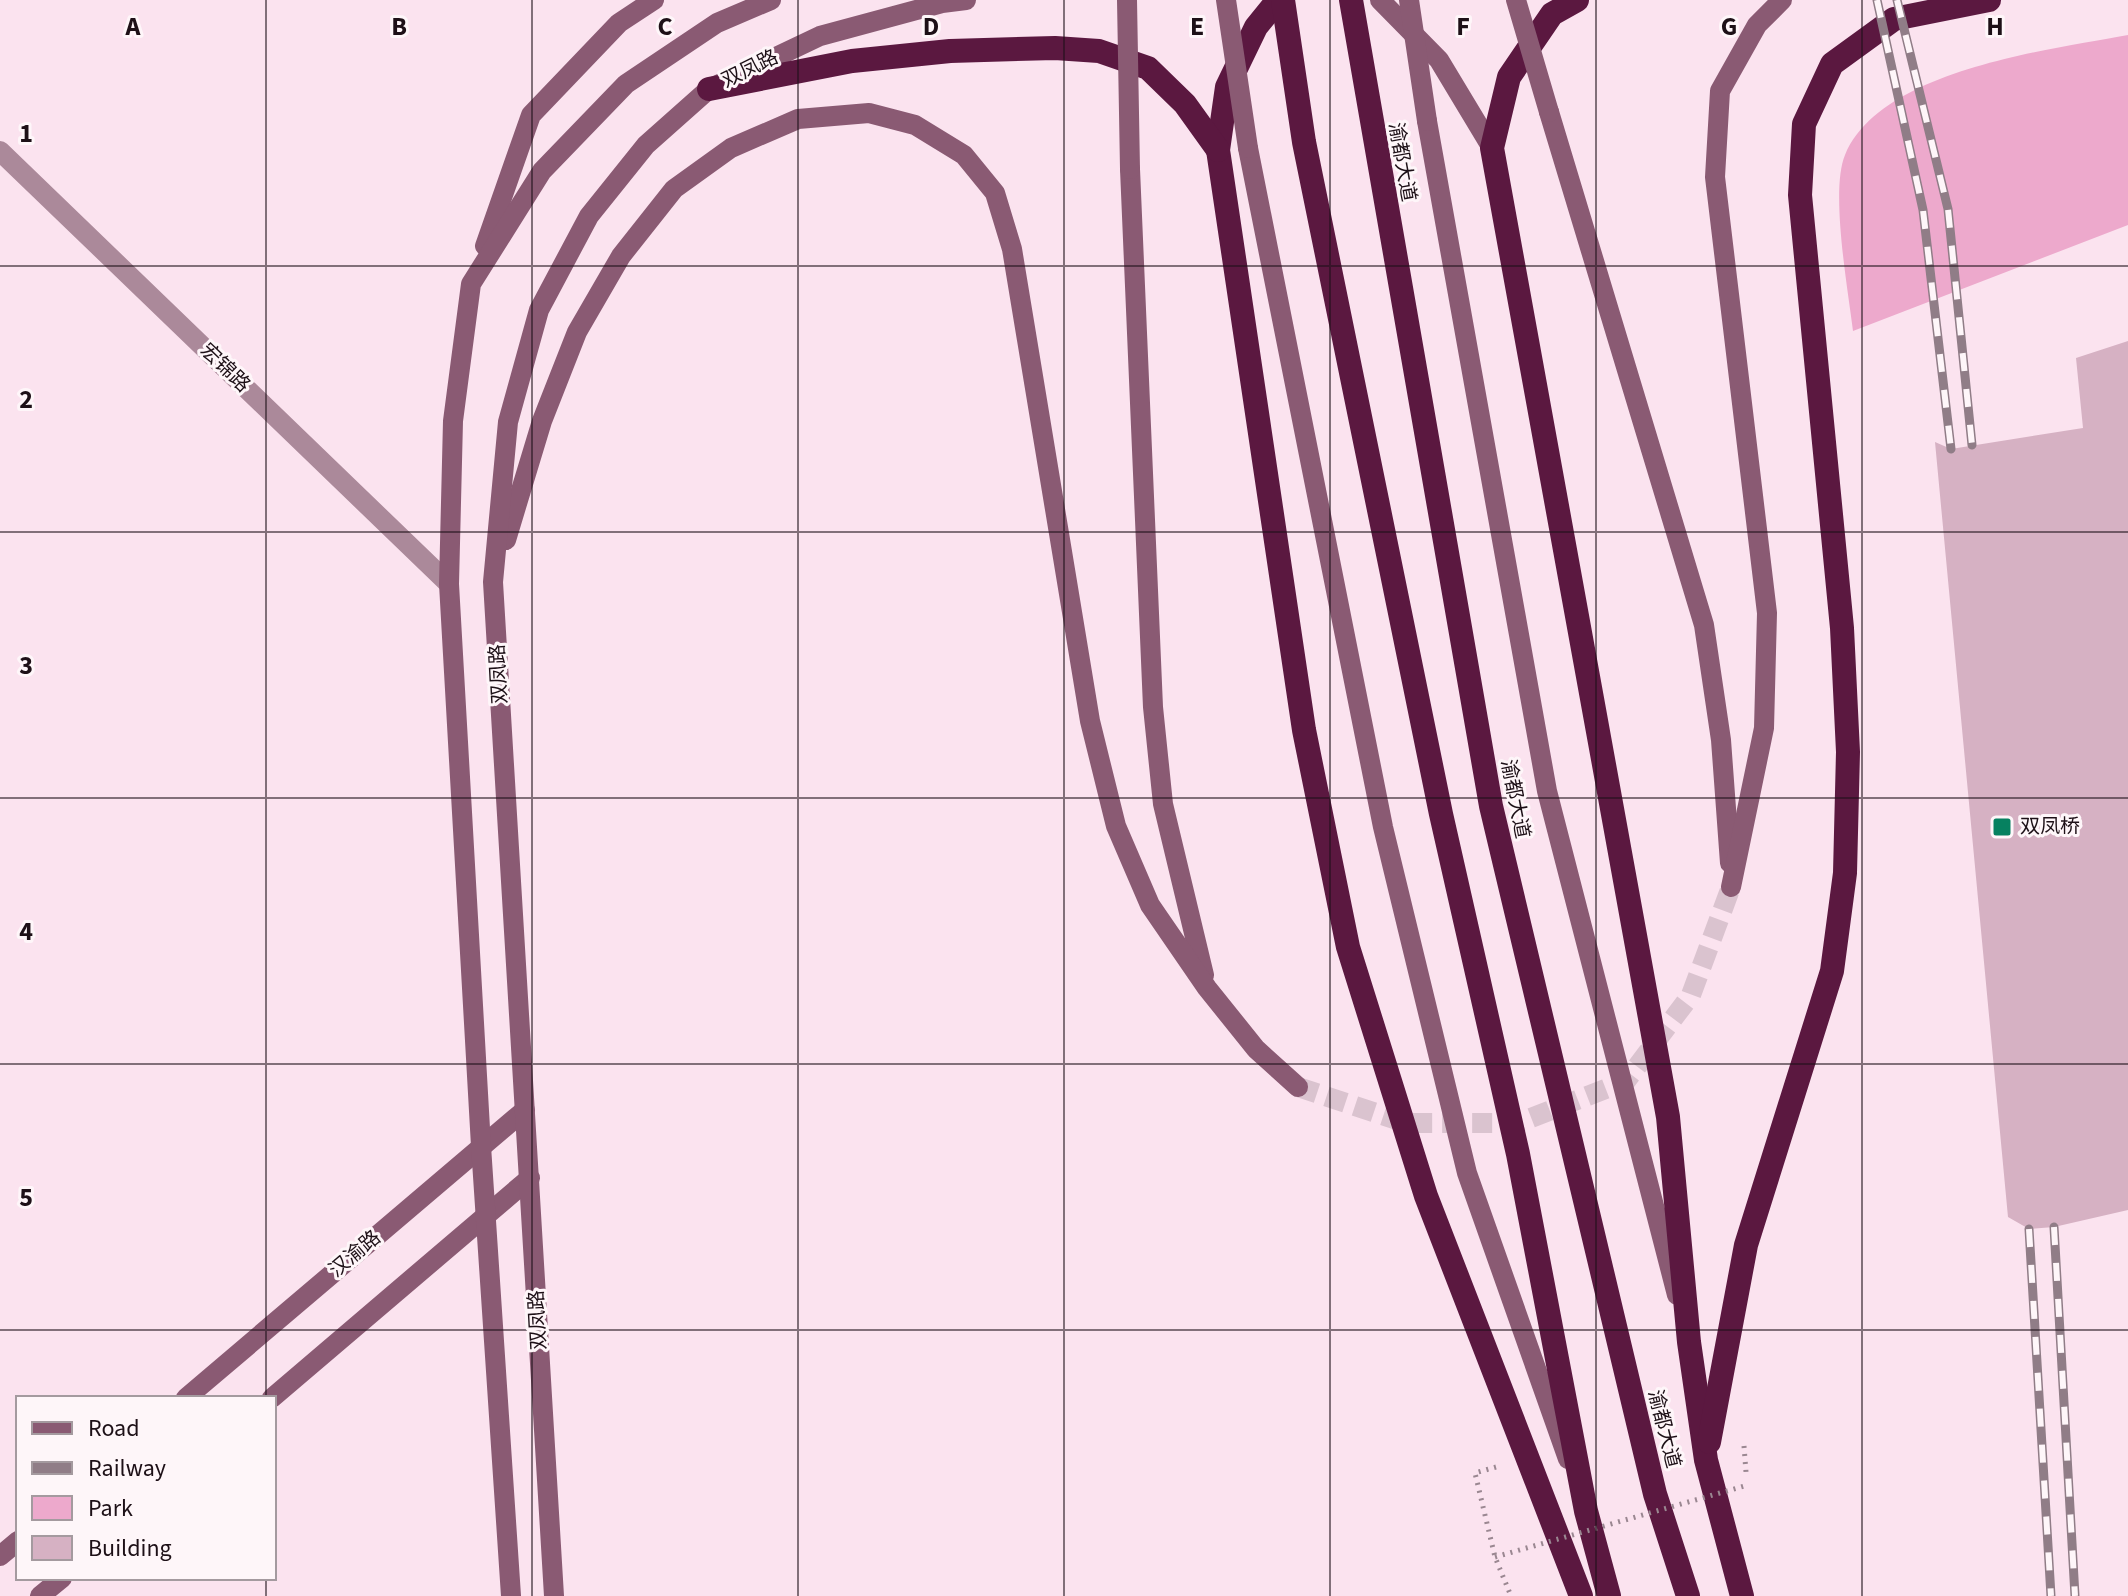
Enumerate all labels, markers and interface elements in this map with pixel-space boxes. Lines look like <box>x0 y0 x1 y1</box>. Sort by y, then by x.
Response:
text: A <box>125 8 142 45</box>
text: B <box>391 8 407 45</box>
text: C <box>657 8 673 45</box>
text: D <box>923 8 939 45</box>
text: E <box>1190 8 1204 45</box>
text: F <box>1456 8 1470 45</box>
text: G <box>1721 8 1737 45</box>
text: H <box>1986 8 2004 45</box>
street label: 双凤路 <box>717 43 783 95</box>
text: 1 <box>19 115 33 152</box>
street label: 渝都大道 <box>1381 120 1423 204</box>
street label: 宏锦路 <box>194 337 256 399</box>
text: 2 <box>19 381 33 418</box>
street label: 双凤路 <box>483 643 515 705</box>
text: 3 <box>19 647 33 684</box>
street label: 渝都大道 <box>1494 757 1536 841</box>
place label: 双凤桥 <box>2020 813 2080 841</box>
marker: 双凤桥 <box>1991 816 2013 838</box>
text: 4 <box>19 913 33 950</box>
text: 5 <box>19 1179 33 1216</box>
street label: 汉渝路 <box>323 1224 387 1284</box>
street label: 双凤路 <box>522 1289 554 1351</box>
street label: 渝都大道 <box>1641 1387 1687 1471</box>
legend <box>16 1396 276 1580</box>
text: Road <box>88 1411 140 1446</box>
text: Railway <box>88 1451 166 1486</box>
text: Park <box>88 1491 133 1526</box>
text: Building <box>88 1531 172 1566</box>

